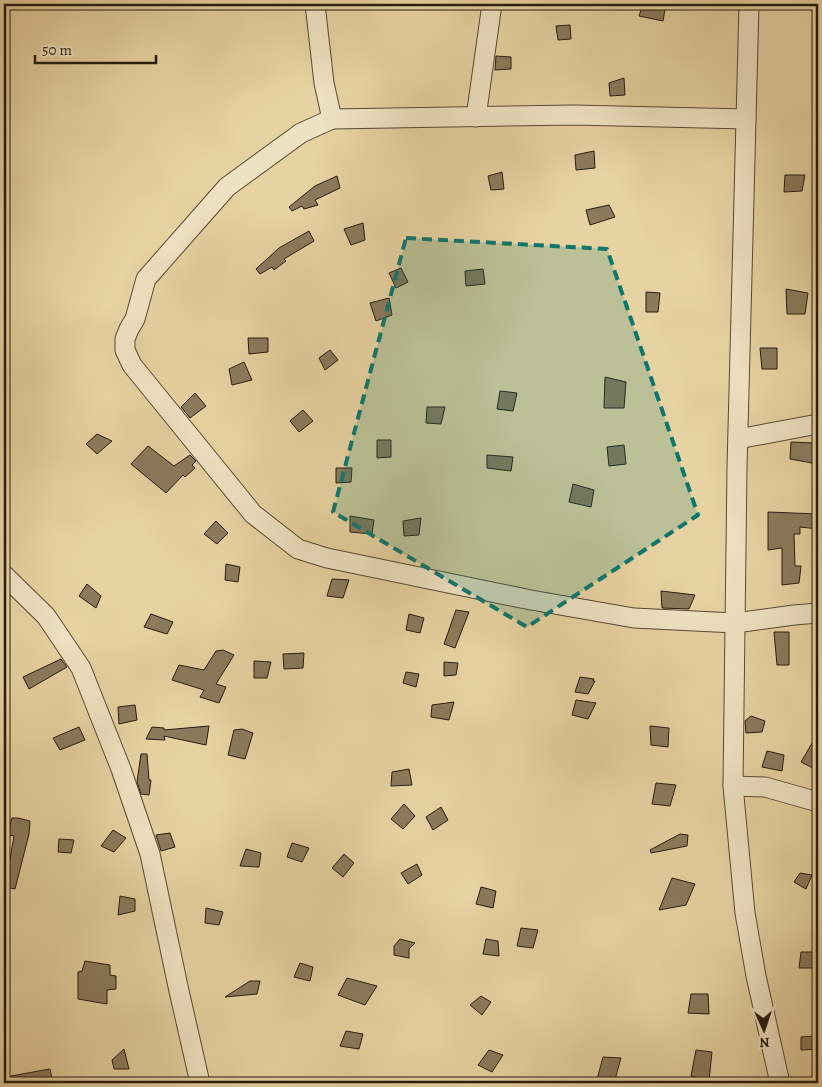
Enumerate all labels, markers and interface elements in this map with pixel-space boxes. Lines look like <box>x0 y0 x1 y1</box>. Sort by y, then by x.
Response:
scale bar <box>35 32 156 64</box>
text: 50 m <box>42 40 72 60</box>
north arrow <box>740 1004 790 1054</box>
text: N <box>759 1033 770 1052</box>

